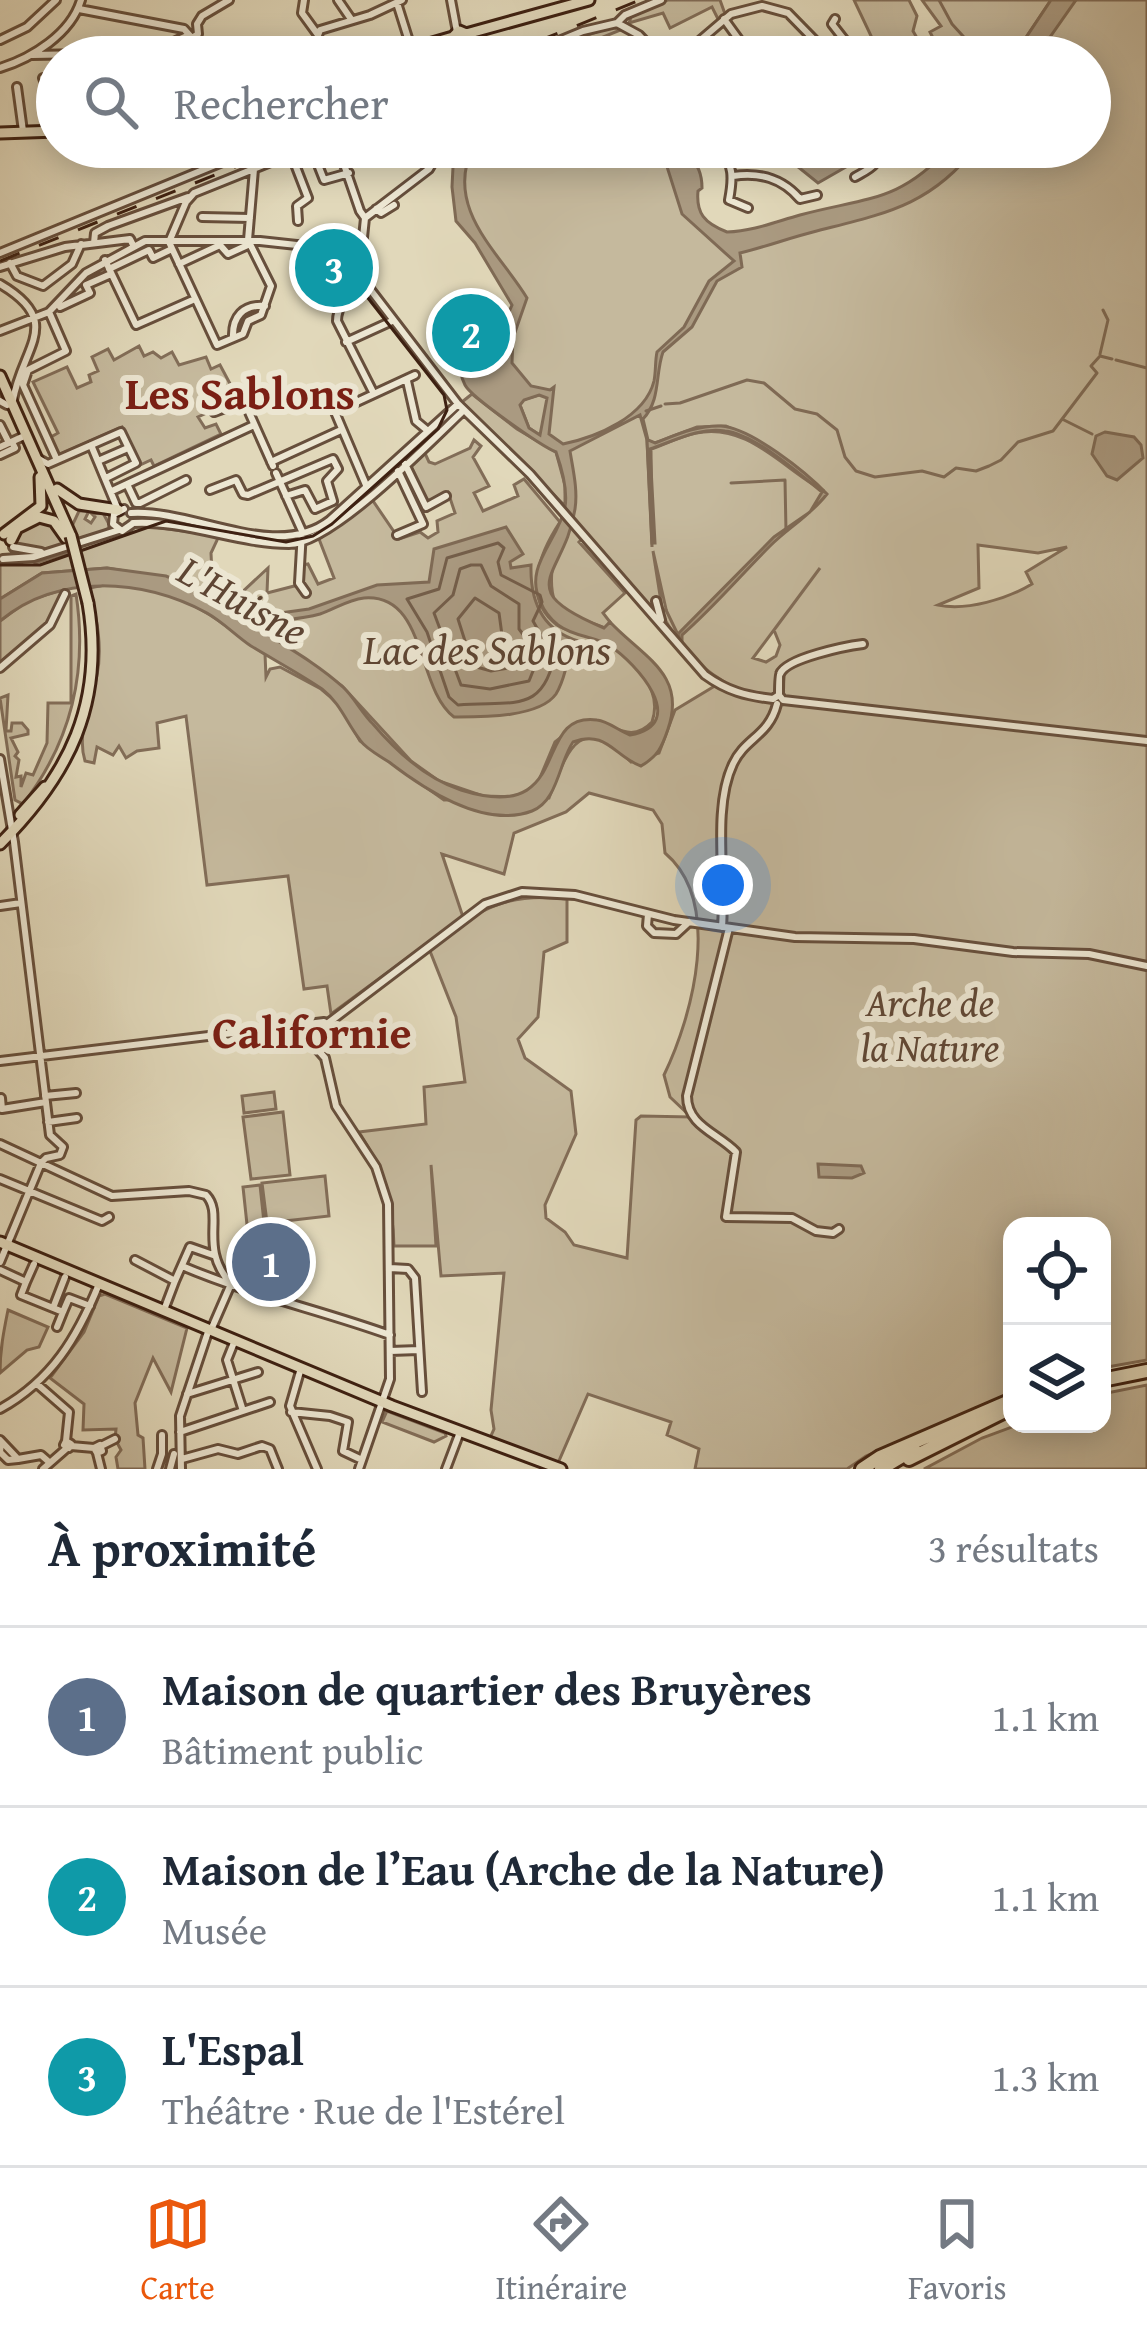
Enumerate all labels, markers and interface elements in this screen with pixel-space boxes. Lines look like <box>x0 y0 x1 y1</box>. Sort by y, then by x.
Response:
search box <box>36 36 1111 168</box>
icon: search <box>78 69 144 135</box>
text: Rechercher <box>174 70 389 135</box>
pin: 3 <box>295 223 373 313</box>
pin: 2 <box>432 288 510 378</box>
district label: Les Sablons <box>125 360 355 425</box>
water label: L'Huisne <box>167 539 319 660</box>
water label: Lac des Sablons <box>362 618 611 679</box>
your location <box>693 855 753 915</box>
park label: Arche de la Nature <box>861 973 999 1075</box>
district label: Californie <box>212 999 412 1064</box>
pin: 1 <box>232 1217 310 1307</box>
map controls <box>1003 1217 1111 1433</box>
button: locate <box>1003 1217 1111 1325</box>
button: layers <box>1003 1325 1111 1433</box>
text: À proximité <box>48 1510 316 1585</box>
text: 3 résultats <box>928 1519 1099 1576</box>
text: Maison de quartier des Bruyères <box>162 1656 812 1721</box>
text: 1 <box>77 1688 97 1745</box>
text: 1.1 km <box>992 1688 1099 1745</box>
text: Bâtiment public <box>162 1721 423 1778</box>
text: Maison de l’Eau (Arche de la Nature) <box>162 1836 885 1901</box>
text: 2 <box>77 1868 97 1925</box>
text: 1.1 km <box>992 1868 1099 1925</box>
text: Musée <box>162 1901 267 1958</box>
text: L'Espal <box>162 2016 304 2081</box>
text: 3 <box>77 2048 97 2105</box>
text: 1.3 km <box>992 2048 1099 2105</box>
text: Théâtre · Rue de l'Estérel <box>162 2081 565 2138</box>
tab: Carte <box>140 2191 215 2311</box>
tab: Itinéraire <box>495 2191 627 2311</box>
tab: Favoris <box>908 2191 1007 2311</box>

